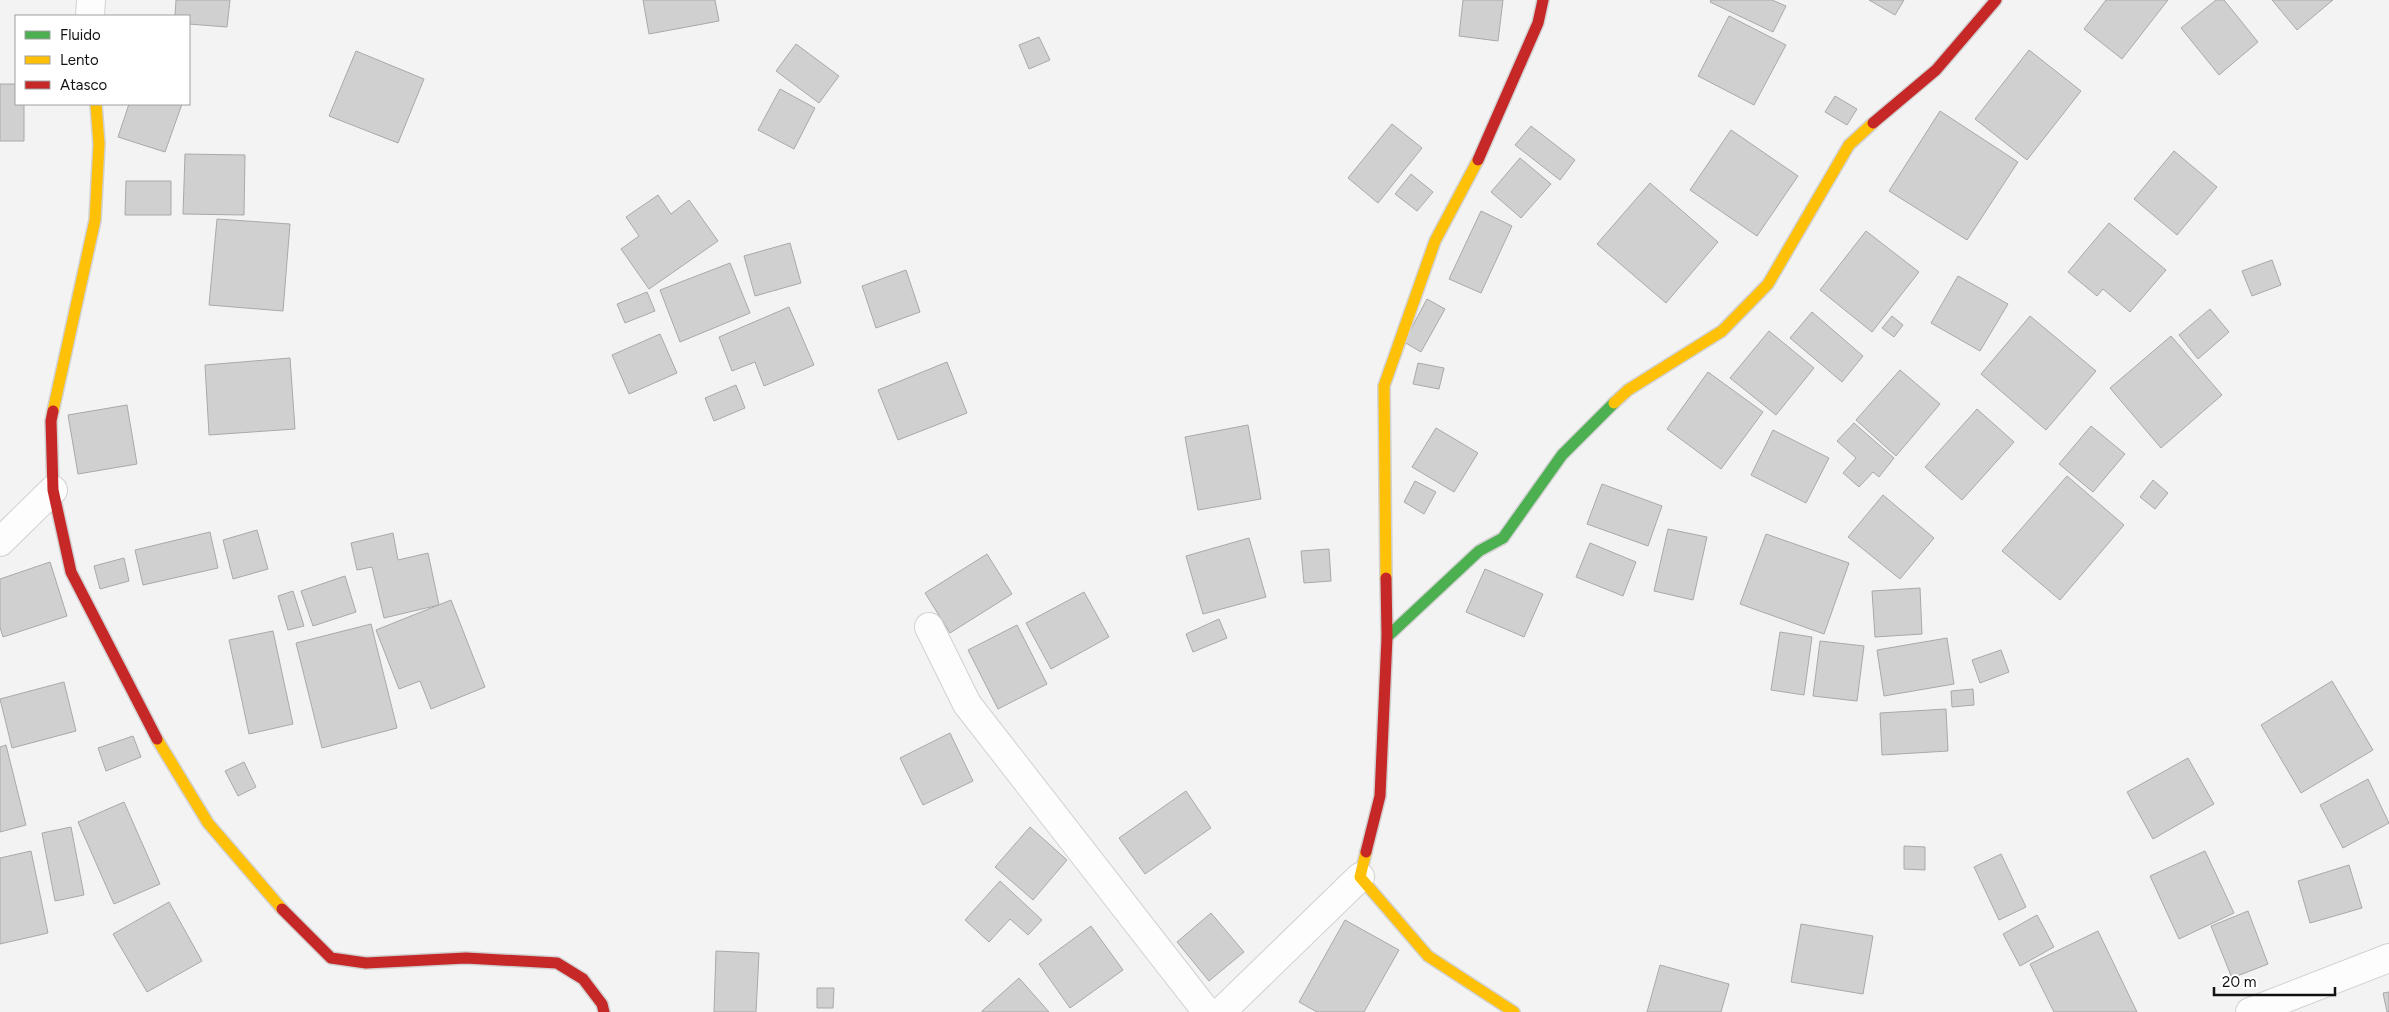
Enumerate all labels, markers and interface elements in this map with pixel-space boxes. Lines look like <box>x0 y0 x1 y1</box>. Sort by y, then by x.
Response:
legend <box>15 15 190 105</box>
text: Fluido <box>60 26 101 44</box>
text: Lento <box>60 51 99 69</box>
text: Atasco <box>60 76 108 94</box>
scale bar <box>2214 964 2335 996</box>
text: 20 m <box>2222 973 2256 991</box>

